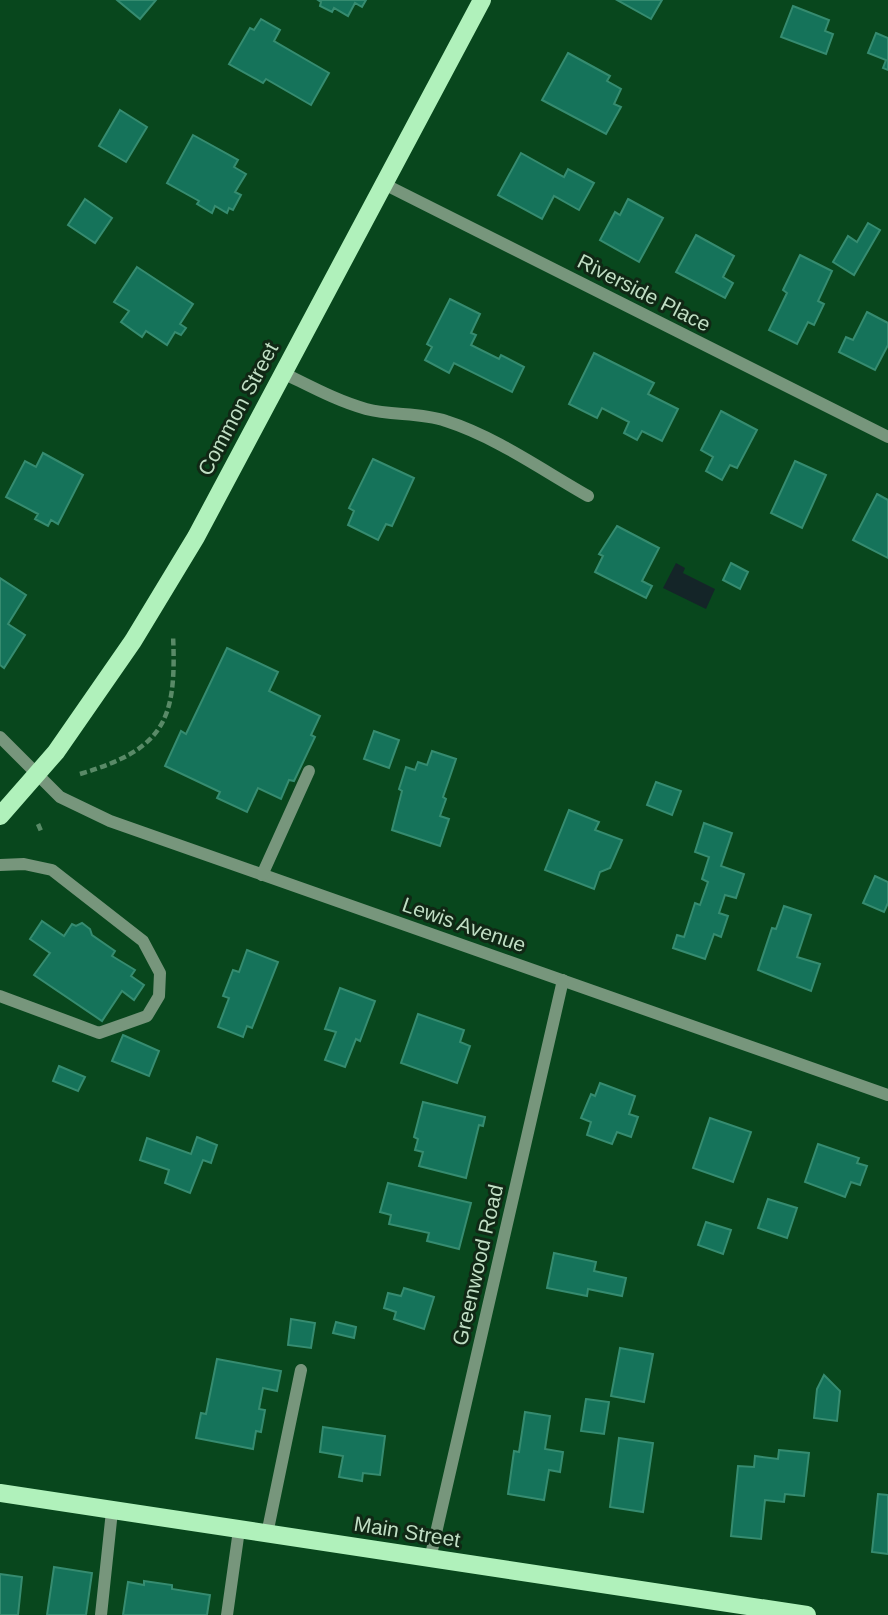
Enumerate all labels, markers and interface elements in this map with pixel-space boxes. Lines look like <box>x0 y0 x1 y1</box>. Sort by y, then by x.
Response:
street label: Riverside Place <box>574 249 714 336</box>
street label: Common Street <box>193 338 282 479</box>
street label: Lewis Avenue <box>399 893 529 956</box>
street label: Greenwood Road <box>448 1182 507 1348</box>
street label: Main Street <box>352 1512 462 1551</box>

